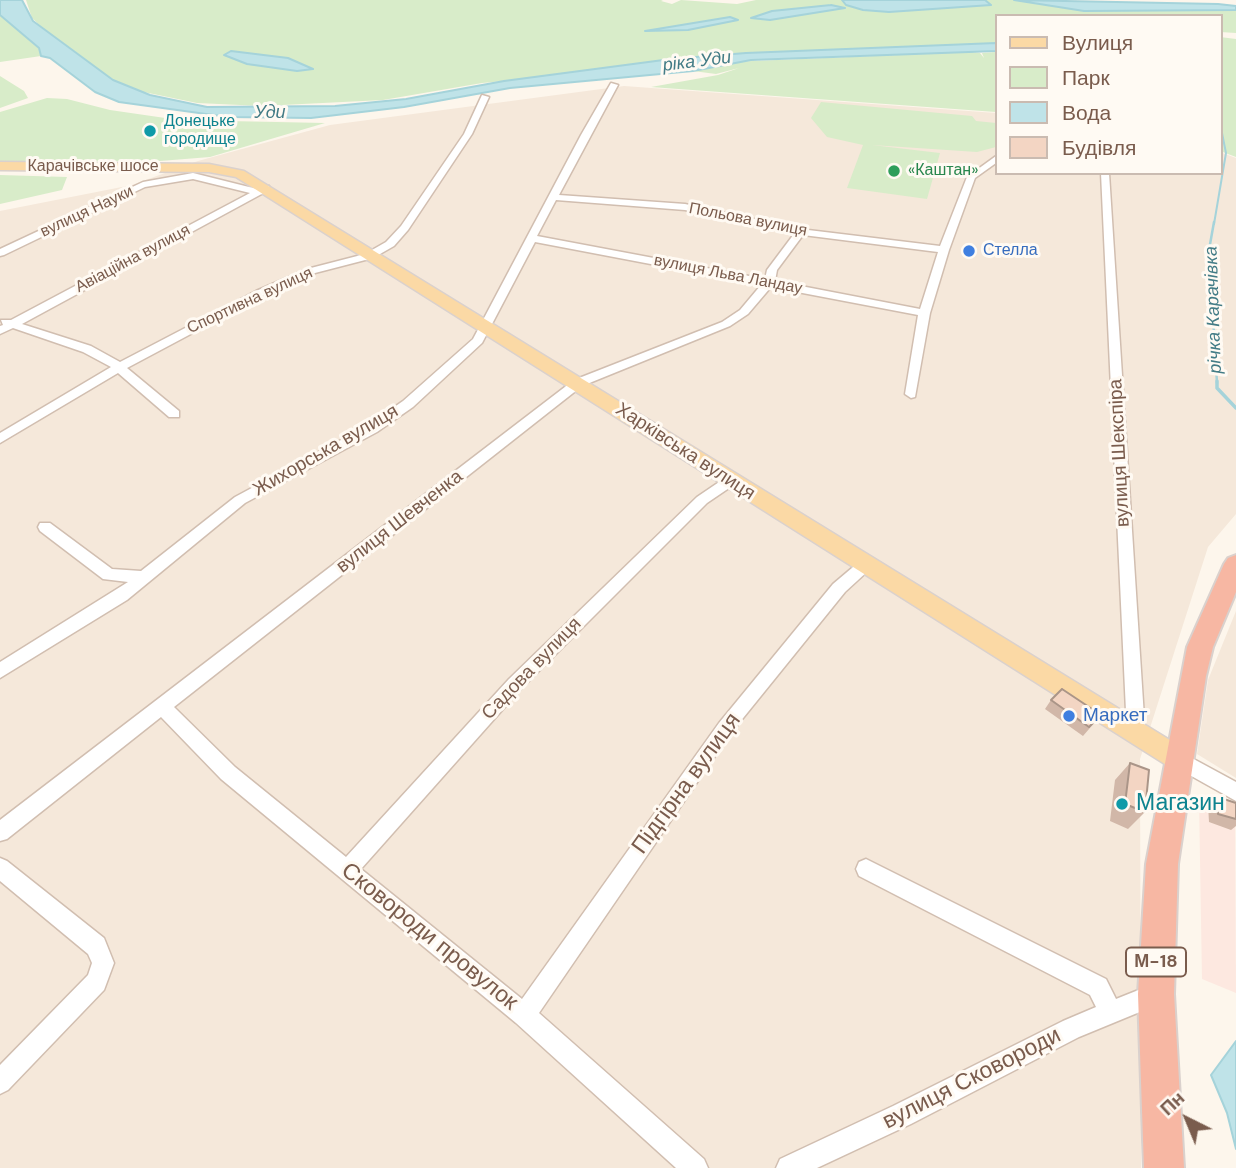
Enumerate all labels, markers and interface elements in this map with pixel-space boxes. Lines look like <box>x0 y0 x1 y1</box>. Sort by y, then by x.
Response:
legend <box>995 14 1222 175</box>
text: Вулиця <box>1062 29 1133 57</box>
water label: ріка Уди <box>662 47 732 77</box>
text: Парк <box>1062 64 1110 92</box>
text: Вода <box>1062 99 1111 127</box>
water label: Уди <box>254 102 286 124</box>
place label: Донецьке городище <box>164 112 236 150</box>
marker: Донецьке городище <box>142 123 158 139</box>
text: Будівля <box>1062 134 1136 162</box>
street label: Карачівське шосе <box>27 157 159 177</box>
place label: «Каштан» <box>908 161 978 181</box>
marker: «Каштан» <box>886 163 902 179</box>
street label: вулиця Науки <box>37 182 137 242</box>
street label: Польова вулиця <box>687 199 809 241</box>
street label: Авіаційна вулиця <box>72 221 194 297</box>
place label: Стелла <box>983 241 1038 261</box>
marker: Стелла <box>961 243 977 259</box>
water label: річка Карачівка <box>1201 246 1227 374</box>
street label: вулиця Льва Ландау <box>652 251 804 299</box>
street label: Спортивна вулиця <box>184 263 316 339</box>
street label: вулиця Шекспіра <box>1105 378 1135 528</box>
street label: Харківська вулиця <box>611 398 759 506</box>
street label: Жихорська вулиця <box>249 400 403 502</box>
street label: вулиця Шевченка <box>332 466 468 578</box>
street label: Садова вулиця <box>478 613 586 725</box>
place label: Маркет <box>1083 705 1147 727</box>
street label: Підгірна вулиця <box>627 708 747 860</box>
marker: Маркет <box>1061 708 1077 724</box>
place label: Магазин <box>1136 790 1225 818</box>
marker: Магазин <box>1114 796 1130 812</box>
street label: Сковороди провулок <box>335 857 523 1017</box>
road number: М-18 <box>1126 947 1186 976</box>
street label: вулиця Сковороди <box>878 1022 1066 1136</box>
north arrow <box>1152 1084 1222 1154</box>
text: Пн <box>1155 1086 1190 1121</box>

